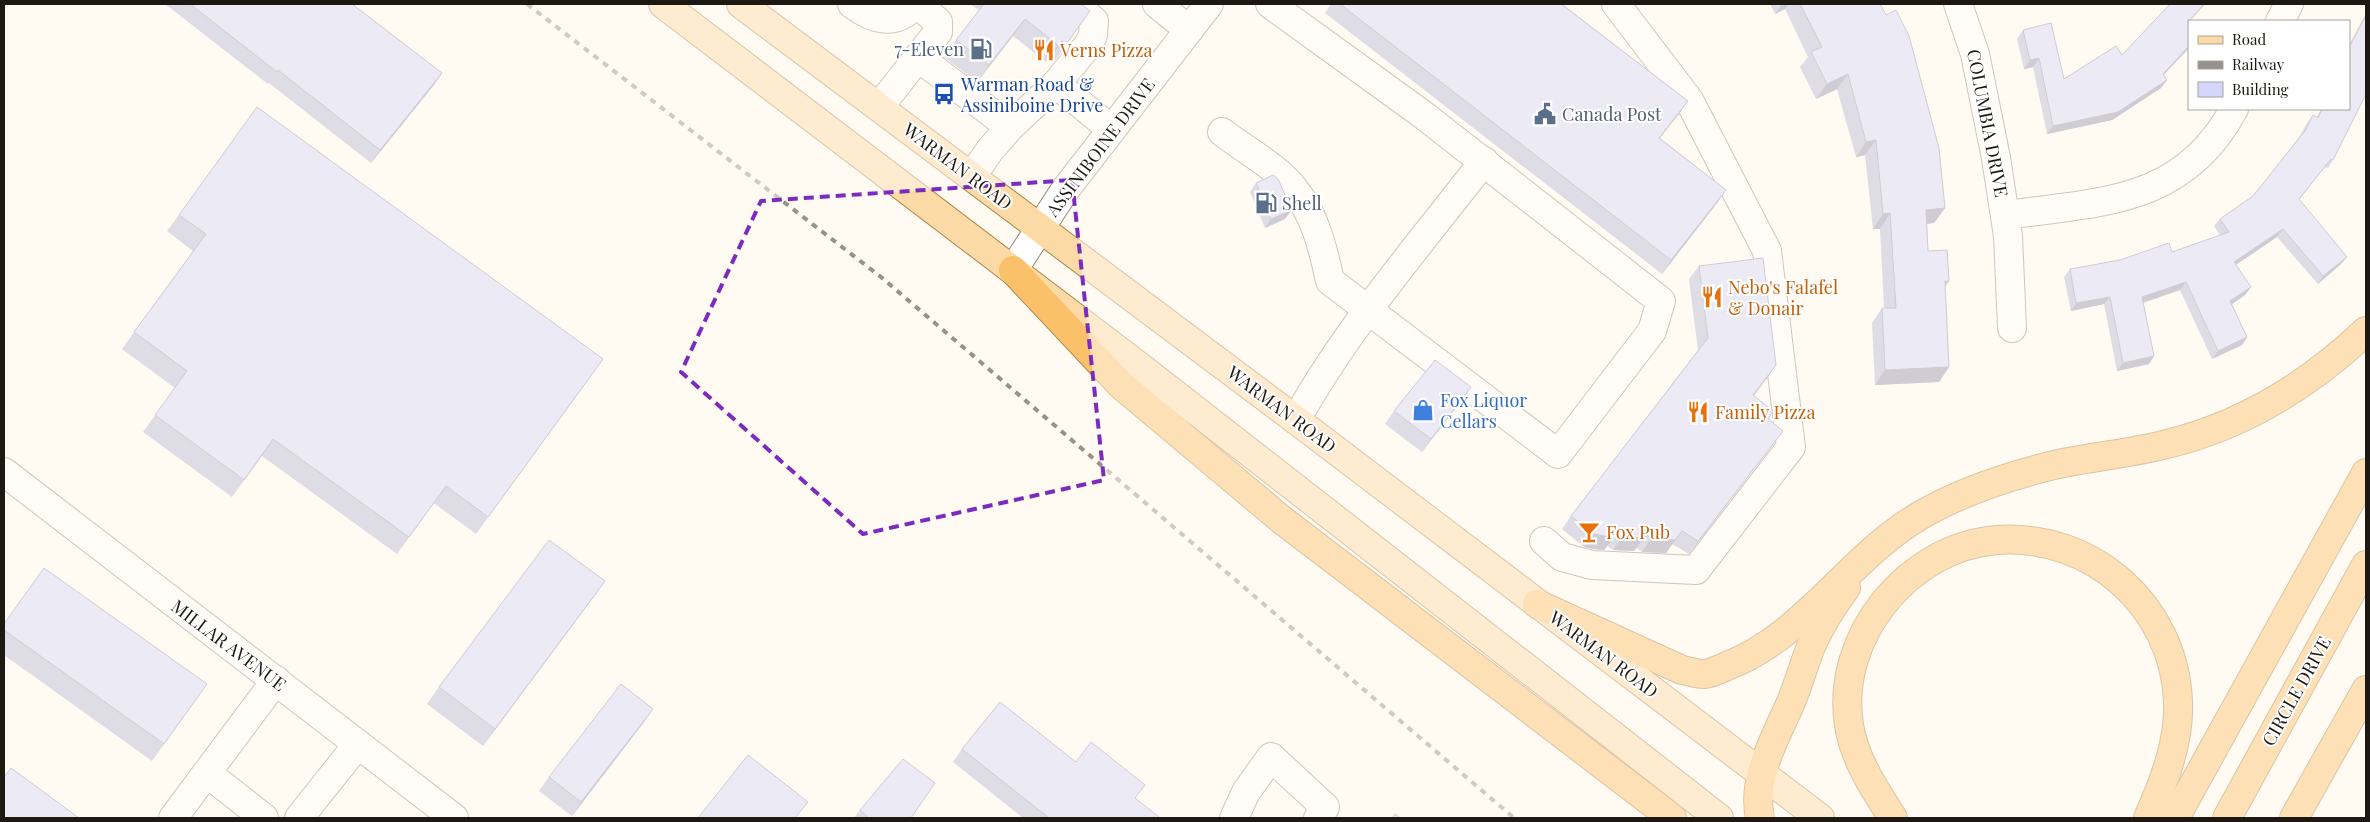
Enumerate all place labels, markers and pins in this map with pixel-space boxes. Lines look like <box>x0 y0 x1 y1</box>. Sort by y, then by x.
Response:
fuel station icon: 7-Eleven <box>968 36 994 62</box>
place label: 7-Eleven <box>894 37 964 61</box>
restaurant icon: Verns Pizza <box>1031 37 1057 63</box>
place label: Verns Pizza <box>1059 38 1153 62</box>
place label: Warman Road & Assiniboine Drive <box>960 72 1103 117</box>
bus stop icon: Warman Road & Assiniboine Drive <box>931 81 957 107</box>
public building icon: Canada Post <box>1532 101 1558 127</box>
place label: Canada Post <box>1562 102 1662 126</box>
fuel station icon: Shell <box>1253 190 1279 216</box>
place label: Shell <box>1282 191 1322 215</box>
place label: Nebo's Falafel & Donair <box>1728 275 1838 320</box>
restaurant icon: Nebo's Falafel & Donair <box>1699 284 1725 310</box>
place label: Fox Liquor Cellars <box>1440 388 1527 433</box>
shop icon: Fox Liquor Cellars <box>1410 397 1436 423</box>
restaurant icon: Family Pizza <box>1685 399 1711 425</box>
place label: Family Pizza <box>1715 400 1815 424</box>
bar icon: Fox Pub <box>1576 519 1602 545</box>
place label: Fox Pub <box>1606 520 1670 544</box>

